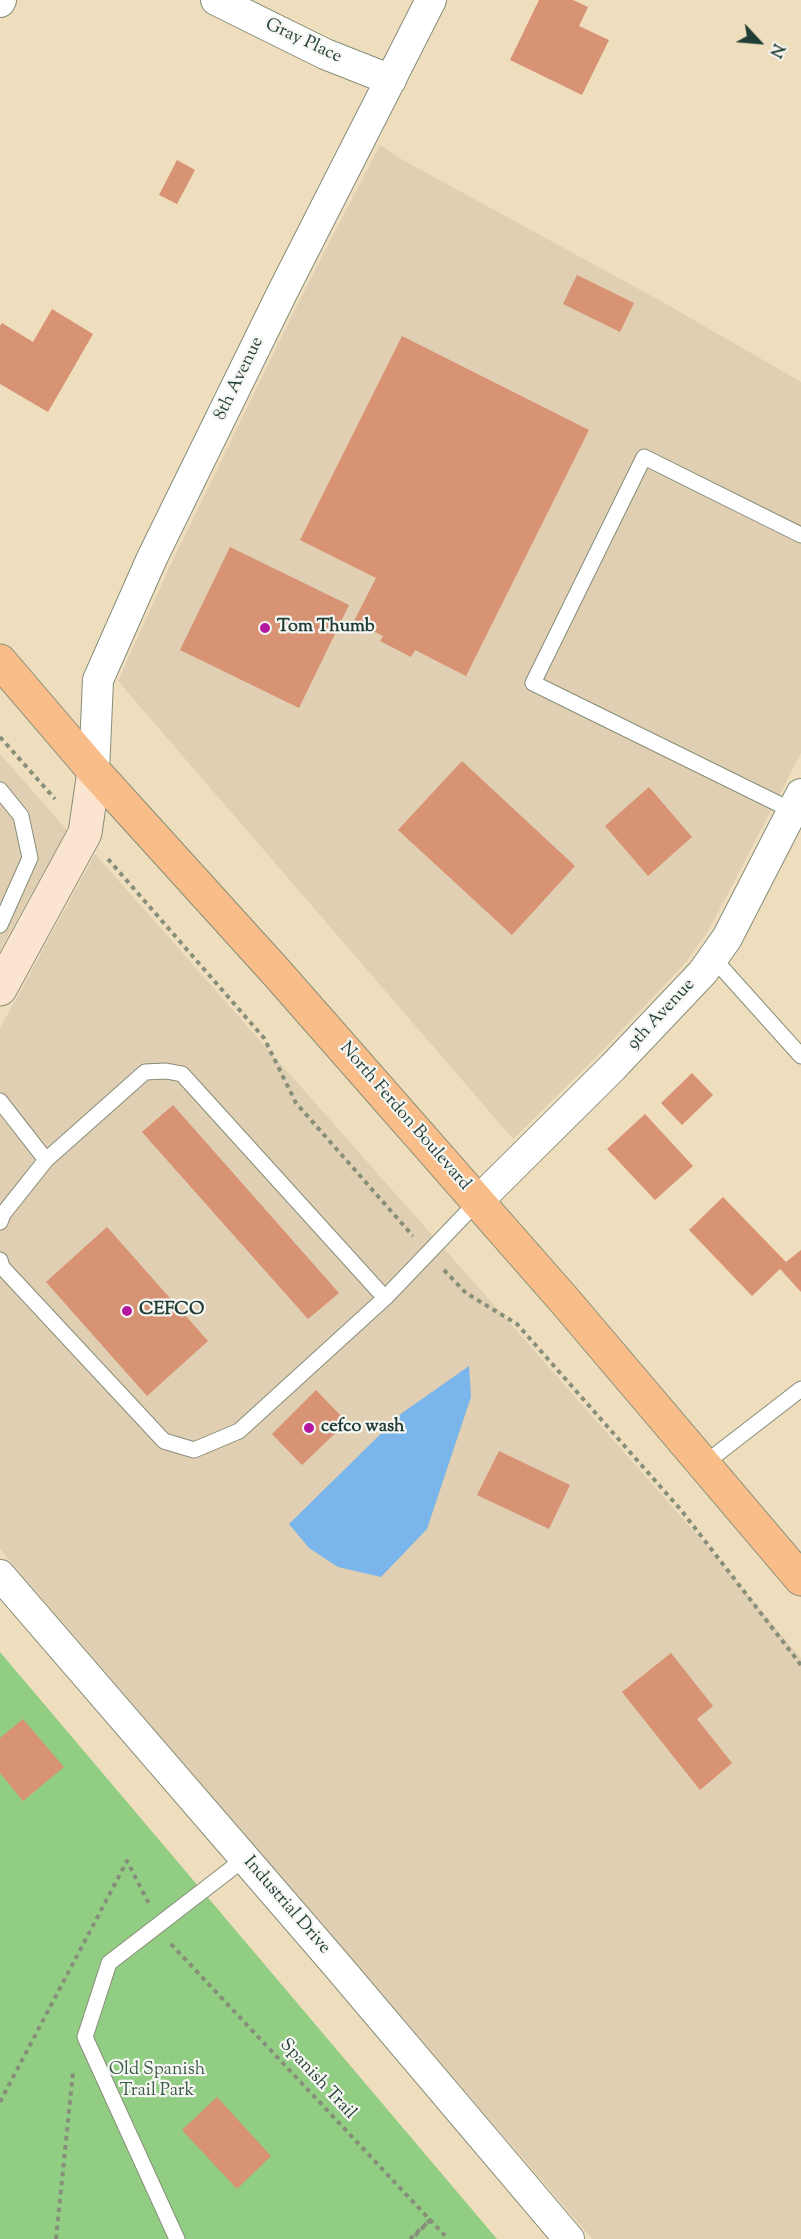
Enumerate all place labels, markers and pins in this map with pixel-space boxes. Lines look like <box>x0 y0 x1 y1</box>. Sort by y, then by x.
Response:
place label: Tom Thumb <box>277 617 375 639</box>
marker: Tom Thumb <box>258 621 272 635</box>
place label: CEFCO <box>139 1300 204 1322</box>
marker: CEFCO <box>120 1304 134 1318</box>
place label: cefco wash <box>321 1417 405 1439</box>
marker: cefco wash <box>302 1421 316 1435</box>

